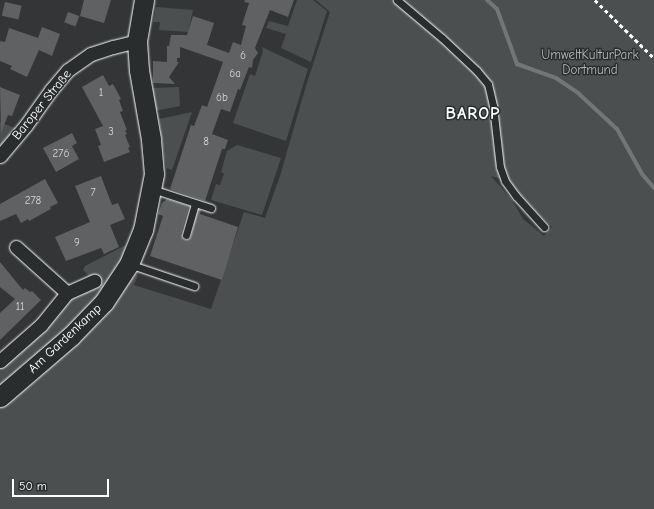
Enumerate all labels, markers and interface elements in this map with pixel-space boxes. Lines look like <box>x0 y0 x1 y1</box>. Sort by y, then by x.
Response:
park label: UmweltKulturPark Dortmund <box>541 48 639 79</box>
house number: 6 <box>240 49 246 63</box>
street label: Baroper Straße <box>9 67 75 143</box>
house number: 6a <box>229 67 241 81</box>
house number: 1 <box>99 86 103 100</box>
house number: 6b <box>216 91 228 105</box>
district label: BAROP <box>446 104 500 124</box>
house number: 3 <box>108 125 114 139</box>
house number: 8 <box>203 135 209 149</box>
house number: 276 <box>53 147 69 161</box>
house number: 7 <box>90 186 96 200</box>
house number: 278 <box>25 194 41 208</box>
house number: 9 <box>74 236 80 250</box>
house number: 11 <box>16 300 24 314</box>
street label: Am Gardenkamp <box>25 301 105 377</box>
scale bar <box>14 471 111 497</box>
text: 50 m <box>19 479 47 493</box>

